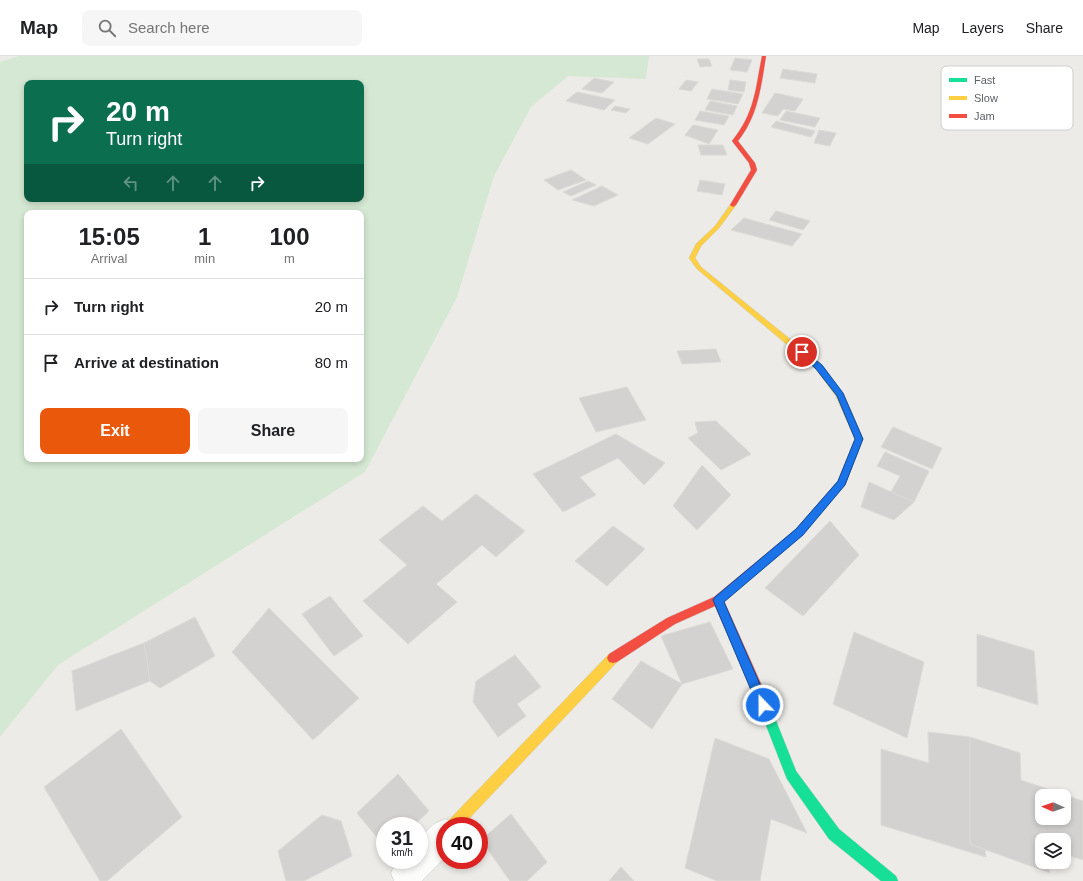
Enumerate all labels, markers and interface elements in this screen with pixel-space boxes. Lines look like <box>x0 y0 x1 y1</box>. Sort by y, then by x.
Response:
search box <box>82 10 362 46</box>
text: Map <box>20 17 58 38</box>
icon: search <box>96 17 118 39</box>
text: Search here <box>128 19 210 36</box>
text: Map <box>912 20 940 36</box>
text: Layers <box>962 20 1004 36</box>
text: Share <box>1026 20 1063 36</box>
legend <box>941 66 1073 130</box>
text: Fast <box>974 74 995 86</box>
text: Slow <box>974 92 998 104</box>
icon: right <box>40 96 92 148</box>
text: 20 m <box>106 96 170 127</box>
text: Jam <box>974 110 995 122</box>
text: Turn right <box>106 129 182 149</box>
icon: left <box>120 172 142 194</box>
icon: ahead <box>162 172 184 194</box>
icon: ahead <box>204 172 226 194</box>
icon: right <box>246 172 268 194</box>
text: 15:05 <box>78 223 140 250</box>
text: 1 <box>198 223 211 250</box>
text: 100 <box>270 223 310 250</box>
text: Arrival <box>91 251 128 266</box>
text: min <box>194 251 215 266</box>
text: m <box>284 251 295 266</box>
icon: right <box>40 296 62 318</box>
text: Turn right <box>74 298 144 315</box>
text: 20 m <box>315 298 348 315</box>
pin <box>785 335 819 369</box>
icon: arrive <box>791 341 813 363</box>
icon: arrive <box>40 352 62 374</box>
text: Arrive at destination <box>74 354 219 371</box>
text: 80 m <box>315 354 348 371</box>
button: Exit <box>40 408 190 454</box>
button: Share <box>198 408 348 454</box>
position arrow <box>742 684 784 726</box>
north arrow <box>1035 789 1071 825</box>
map controls <box>1035 789 1071 869</box>
speed limit sign: 40 <box>436 817 488 869</box>
text: 31 <box>391 827 413 849</box>
button: layers <box>1035 833 1071 869</box>
text: km/h <box>391 847 413 858</box>

